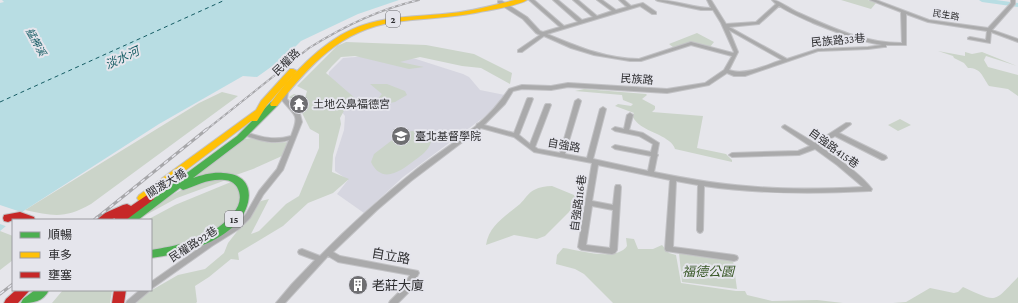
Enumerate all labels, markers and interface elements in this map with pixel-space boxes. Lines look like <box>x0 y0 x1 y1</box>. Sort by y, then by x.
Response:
street label: 民生路 <box>932 8 960 22</box>
road number: 2 <box>386 11 400 27</box>
water label: 艋舺溪 <box>24 26 49 60</box>
street label: 民族路33巷 <box>810 32 866 48</box>
water label: 淡水河 <box>103 43 143 72</box>
street label: 民權路 <box>270 46 302 78</box>
street label: 民族路 <box>620 72 654 86</box>
temple icon: 土地公鼻福德宮 <box>288 93 310 115</box>
place label: 土地公鼻福德宮 <box>313 98 390 110</box>
school or university icon: 臺北基督學院 <box>390 125 412 147</box>
street label: 自強路415巷 <box>807 126 861 170</box>
place label: 臺北基督學院 <box>415 130 481 142</box>
street label: 自強路 <box>547 136 581 154</box>
street label: 關渡大橋 <box>144 167 188 199</box>
street label: 自強路116巷 <box>568 174 588 232</box>
road number: 15 <box>225 211 243 227</box>
legend <box>12 219 152 291</box>
street label: 民權路92巷 <box>167 224 219 264</box>
text: 順暢 <box>48 228 72 242</box>
street label: 自立路 <box>370 245 412 267</box>
text: 車多 <box>48 248 72 262</box>
park label: 福德公園 <box>682 264 736 279</box>
text: 壅塞 <box>48 268 72 282</box>
building icon: 老莊大廈 <box>347 274 369 296</box>
place label: 老莊大廈 <box>372 278 424 293</box>

